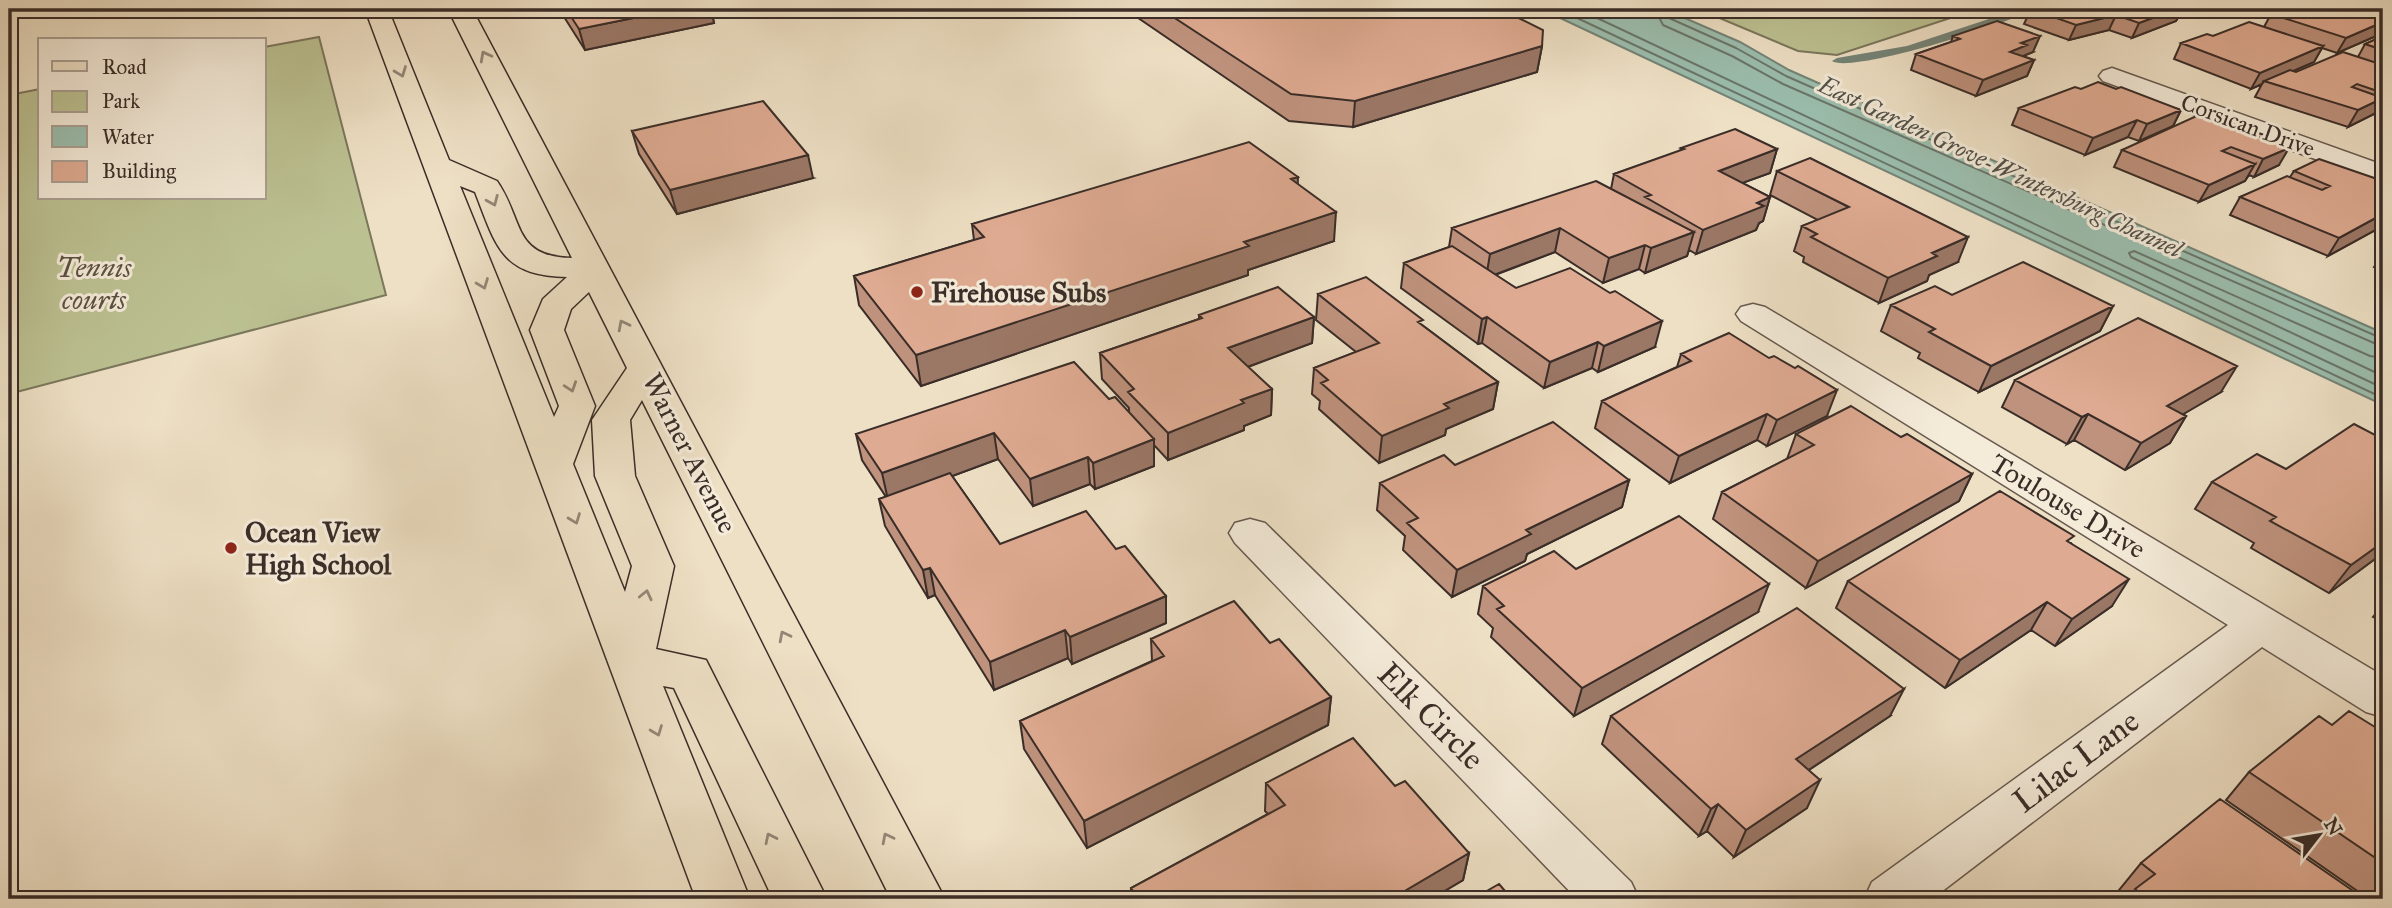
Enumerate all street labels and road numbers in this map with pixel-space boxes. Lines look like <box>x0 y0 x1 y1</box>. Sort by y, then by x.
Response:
street label: Corsican Drive <box>2177 88 2319 162</box>
street label: Warner Avenue <box>635 367 745 539</box>
street label: Toulouse Drive <box>1984 446 2152 566</box>
street label: Elk Circle <box>1369 654 1493 778</box>
street label: Lilac Lane <box>2005 701 2147 821</box>

